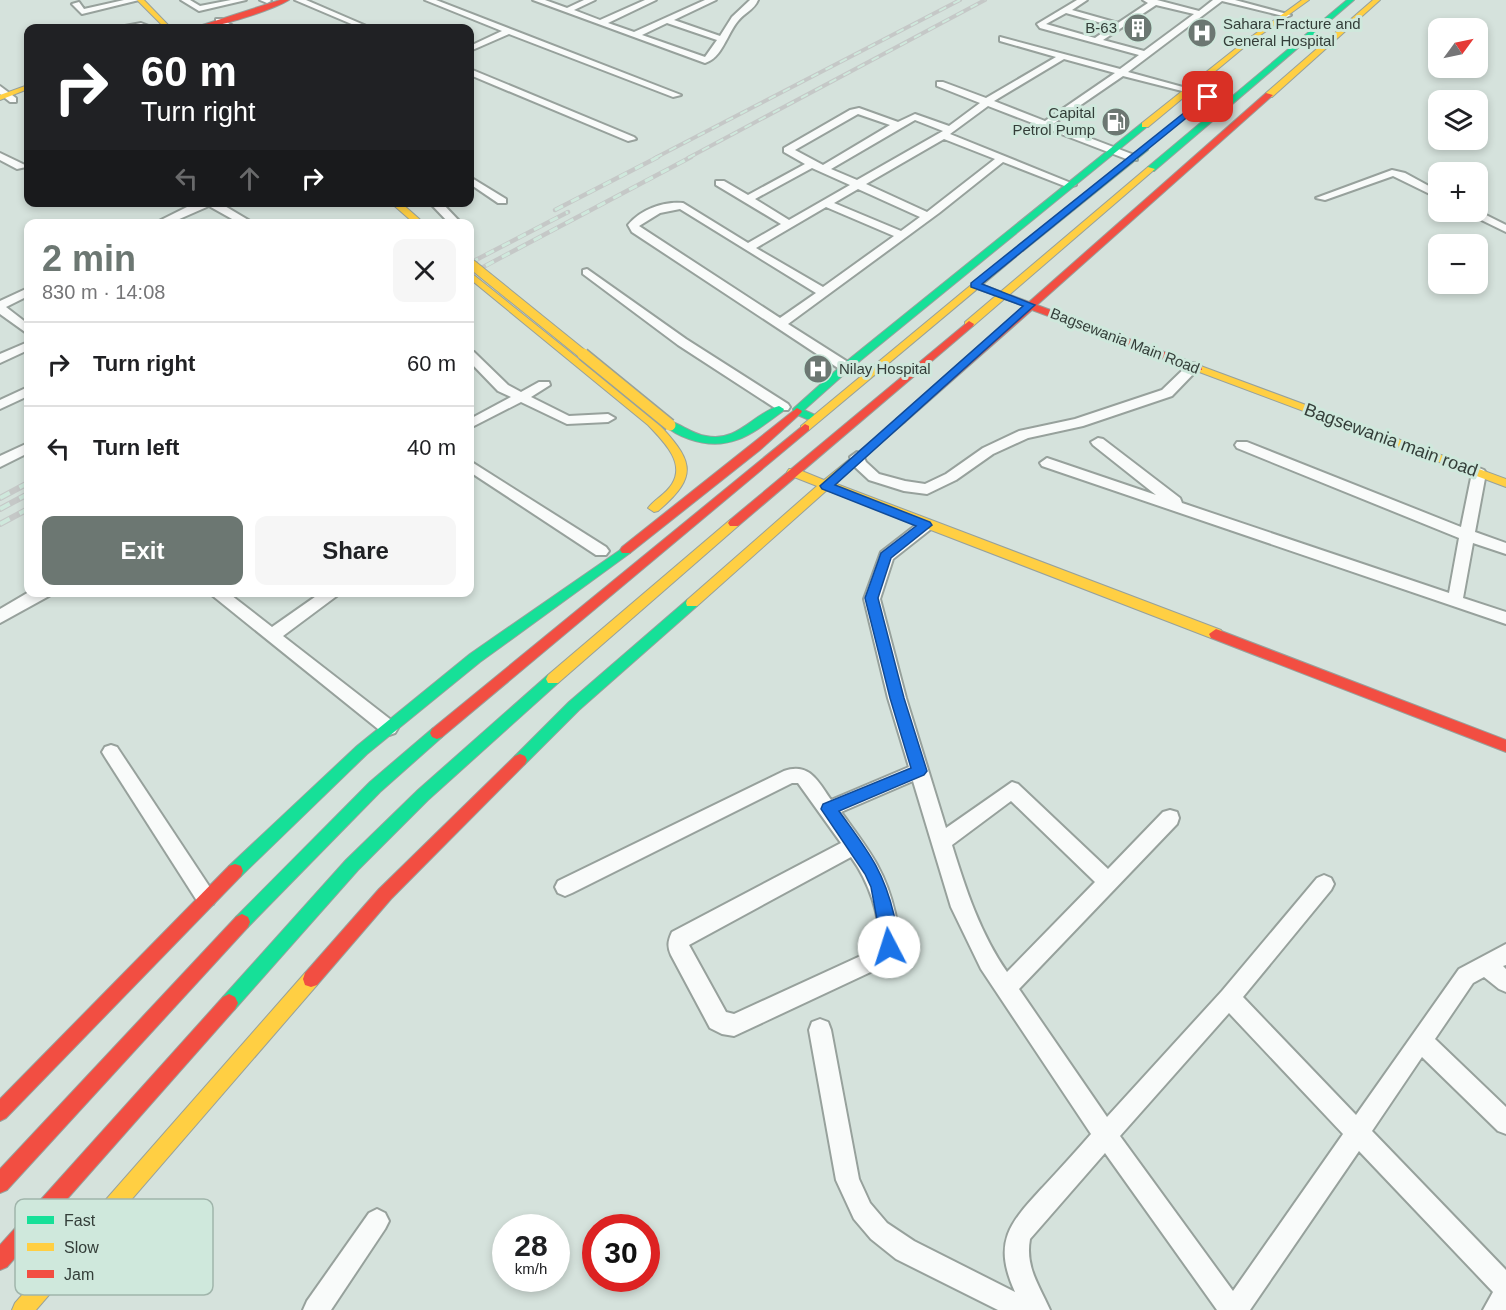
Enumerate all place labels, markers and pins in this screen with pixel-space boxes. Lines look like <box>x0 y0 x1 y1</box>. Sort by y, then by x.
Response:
building icon: B-63 <box>1122 12 1154 44</box>
place label: Sahara Fracture and General Hospital <box>1223 15 1361 49</box>
hospital icon: Sahara Fracture and General Hospital <box>1186 17 1218 49</box>
place label: B-63 <box>1085 19 1117 36</box>
pin <box>1182 71 1233 122</box>
place label: Capital Petrol Pump <box>1012 104 1095 138</box>
fuel station icon: Capital Petrol Pump <box>1100 106 1132 138</box>
hospital icon: Nilay Hospital <box>802 353 834 385</box>
place label: Nilay Hospital <box>839 360 931 377</box>

